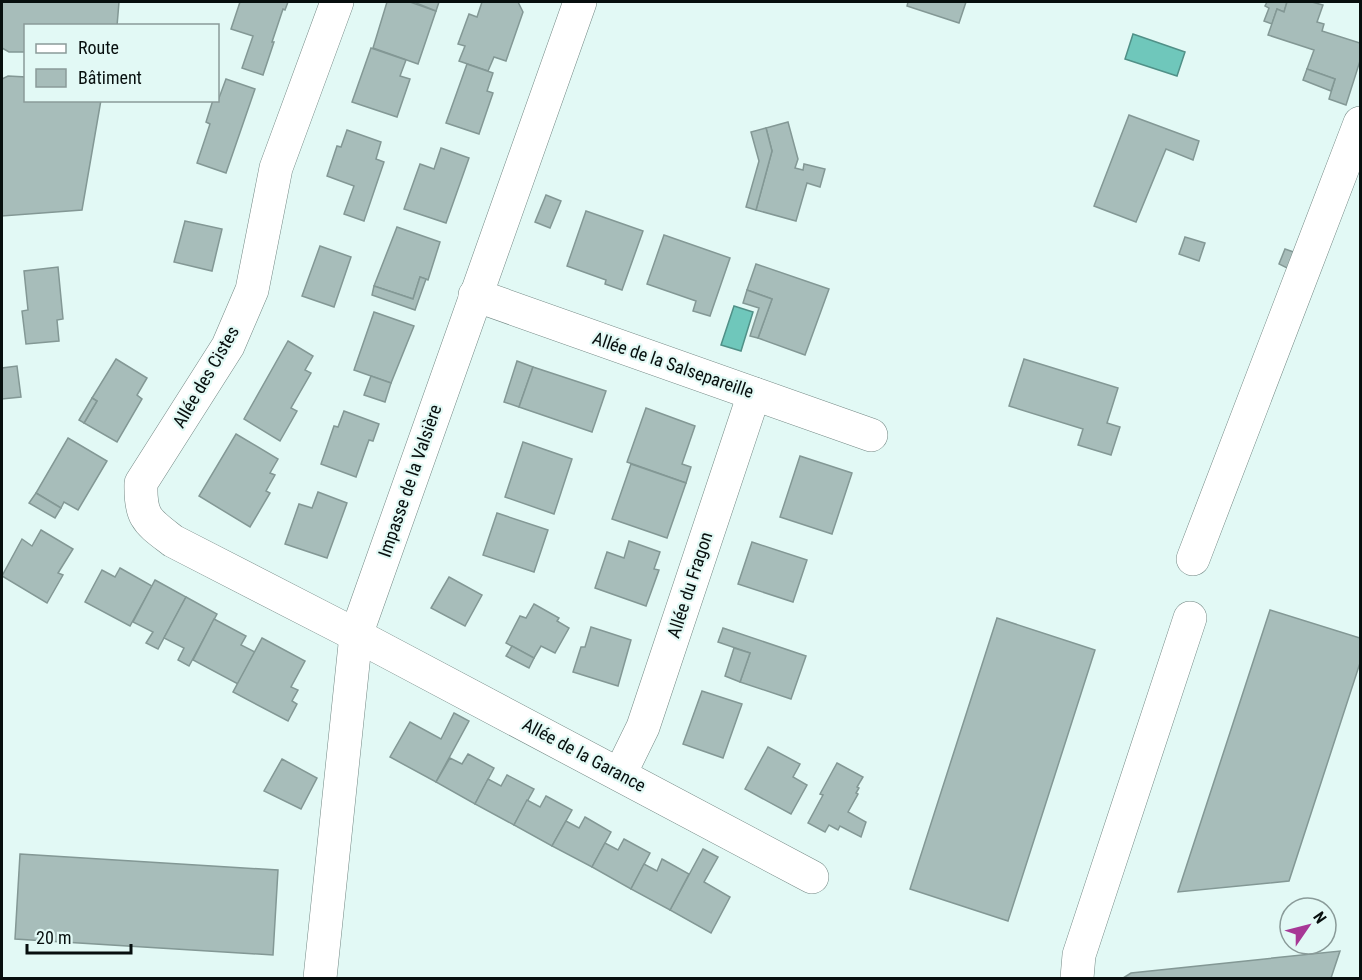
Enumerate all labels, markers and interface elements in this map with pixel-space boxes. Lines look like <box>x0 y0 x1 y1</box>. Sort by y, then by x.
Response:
legend <box>24 24 219 102</box>
text: Route <box>78 37 119 58</box>
text: Bâtiment <box>78 67 142 88</box>
street label: Allée des Cistes <box>168 322 243 431</box>
street label: Allée de la Salsepareille <box>590 327 756 402</box>
street label: Impasse de la Valsière <box>374 402 445 560</box>
street label: Allée du Fragon <box>663 529 717 641</box>
street label: Allée de la Garance <box>519 713 649 796</box>
north arrow <box>1278 896 1338 956</box>
text: N <box>1309 908 1330 927</box>
scale bar <box>27 917 130 955</box>
text: 20 m <box>36 927 71 948</box>

